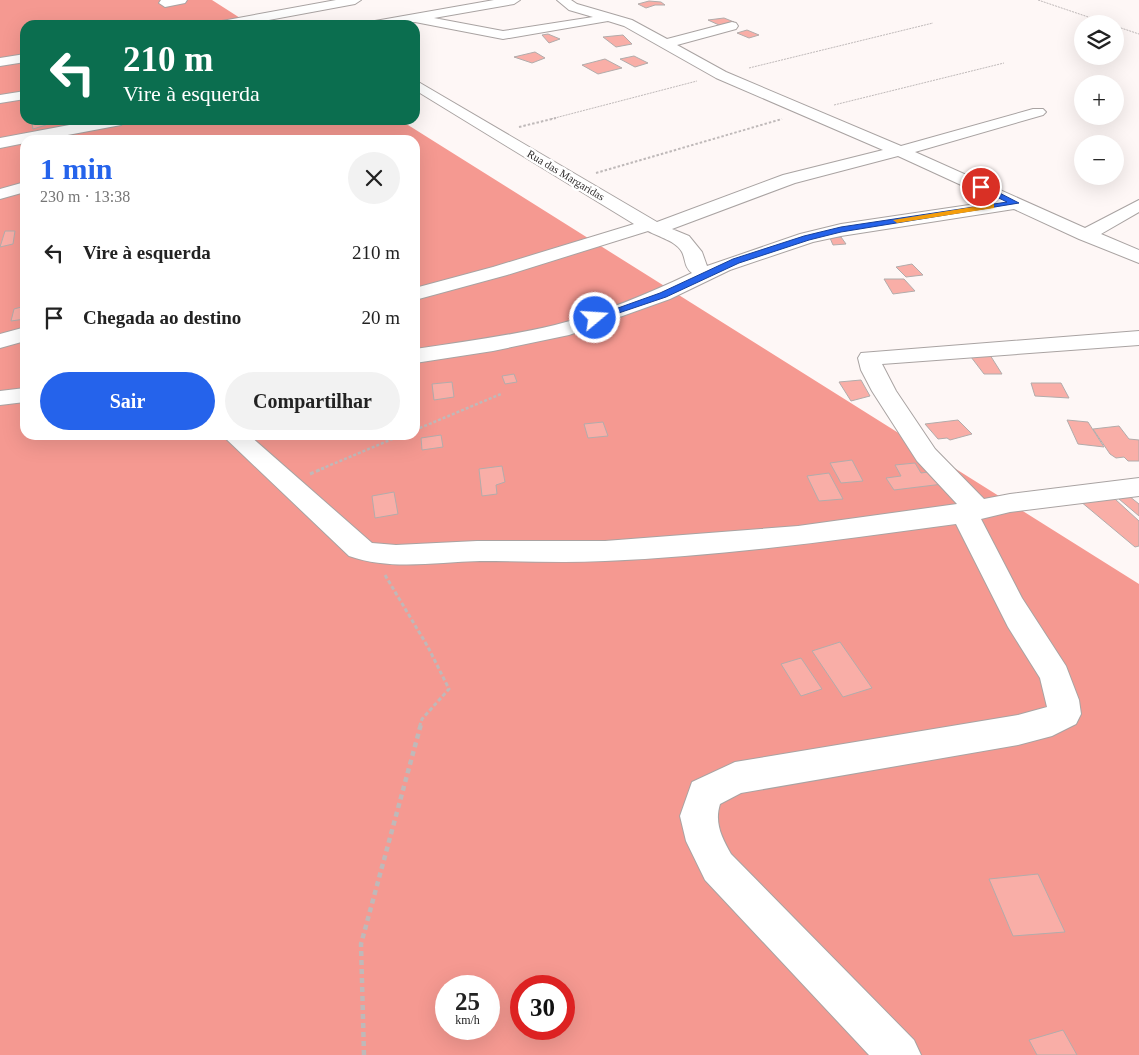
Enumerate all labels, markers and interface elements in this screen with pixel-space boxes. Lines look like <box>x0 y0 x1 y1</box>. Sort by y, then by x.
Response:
map controls <box>1074 15 1124 185</box>
button: layers <box>1074 15 1124 65</box>
icon: left <box>40 40 105 105</box>
text: 210 m <box>123 40 213 79</box>
button: + <box>1074 75 1124 125</box>
text: Vire à esquerda <box>123 81 260 106</box>
button: − <box>1074 135 1124 185</box>
street label: Rua das Margaridas <box>525 147 607 203</box>
text: 1 min <box>40 152 113 185</box>
button: close <box>348 152 400 204</box>
pin <box>960 166 1002 208</box>
icon: arrive <box>967 173 995 201</box>
text: 230 m · 13:38 <box>40 188 130 205</box>
icon: left <box>40 239 68 267</box>
text: Vire à esquerda <box>83 242 211 263</box>
text: 210 m <box>352 242 400 263</box>
position arrow <box>568 291 620 343</box>
icon: arrive <box>40 304 68 332</box>
text: Chegada ao destino <box>83 307 241 328</box>
text: 20 m <box>361 307 400 328</box>
button: Sair <box>40 372 215 430</box>
button: Compartilhar <box>225 372 400 430</box>
speed limit sign: 30 <box>510 975 575 1040</box>
text: 25 <box>455 988 480 1015</box>
text: km/h <box>455 1013 480 1027</box>

